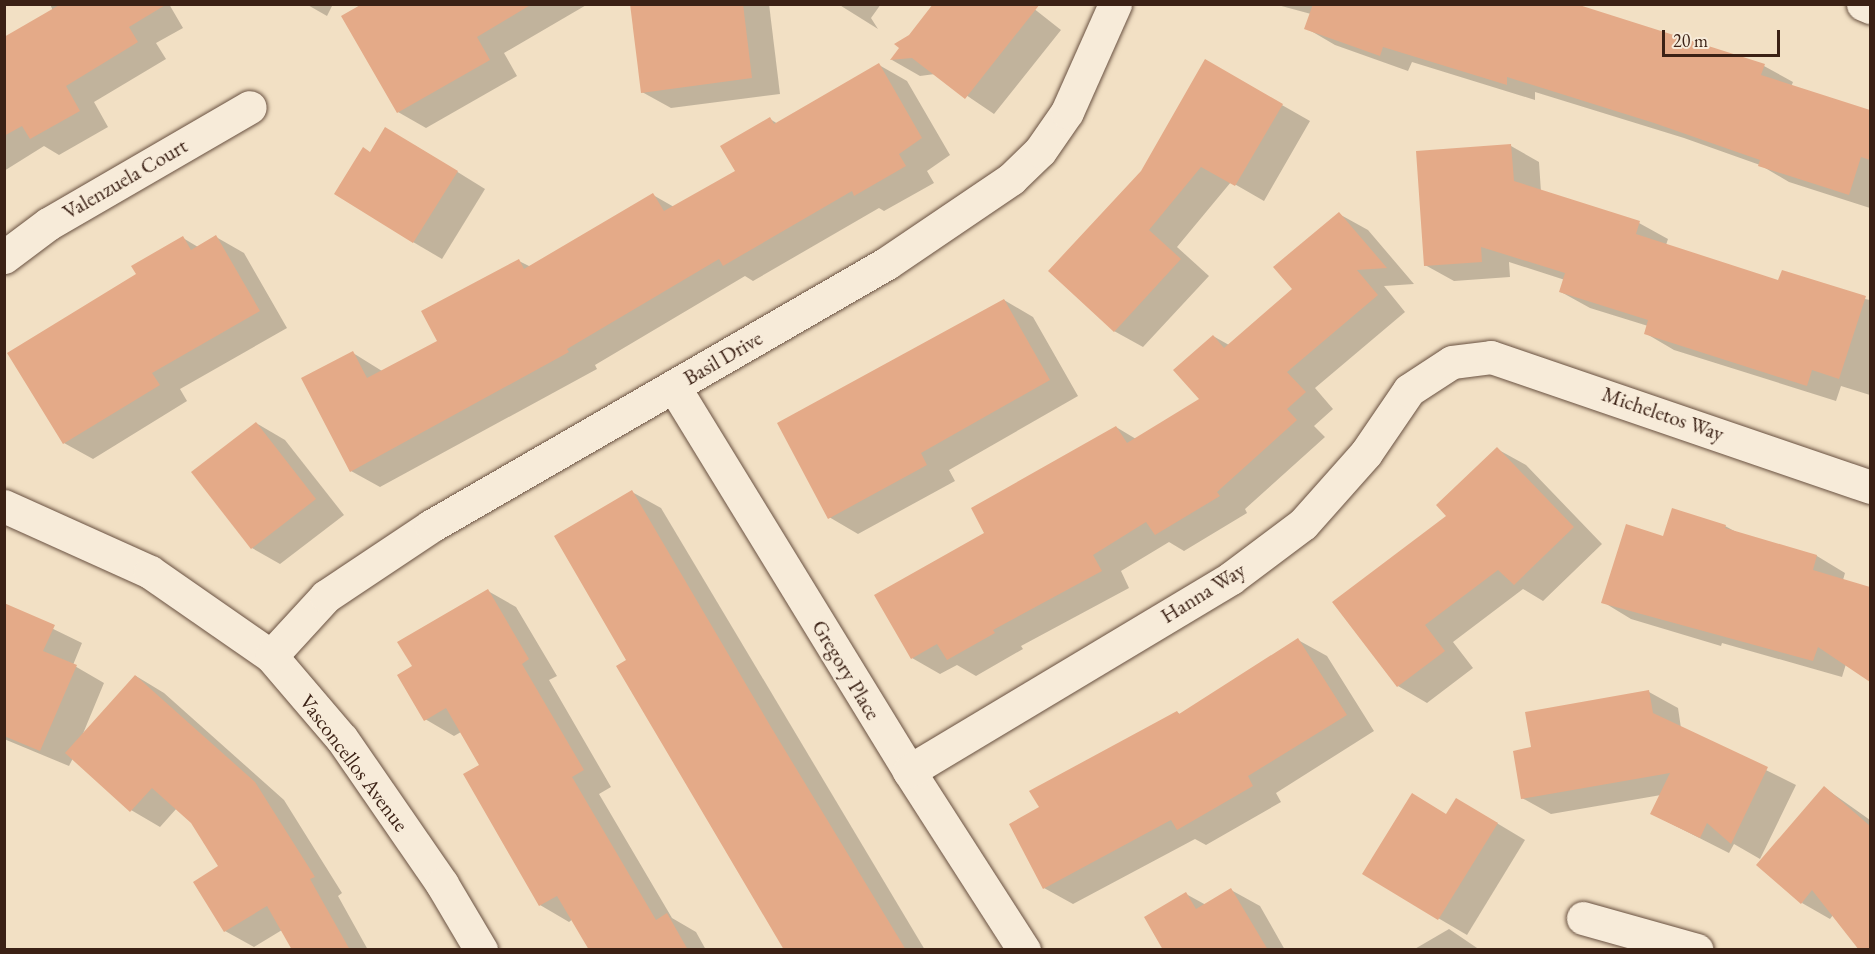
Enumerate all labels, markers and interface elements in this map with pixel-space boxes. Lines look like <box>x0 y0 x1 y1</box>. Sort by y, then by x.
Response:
scale bar <box>1665 18 1784 56</box>
text: 20 m <box>1673 29 1708 52</box>
street label: Valenzuela Court <box>58 133 192 225</box>
street label: Basil Drive <box>679 325 767 391</box>
street label: Micheletos Way <box>1599 381 1727 447</box>
street label: Hanna Way <box>1156 557 1250 629</box>
street label: Gregory Place <box>806 616 886 724</box>
street label: Vasconcellos Avenue <box>294 690 414 836</box>

